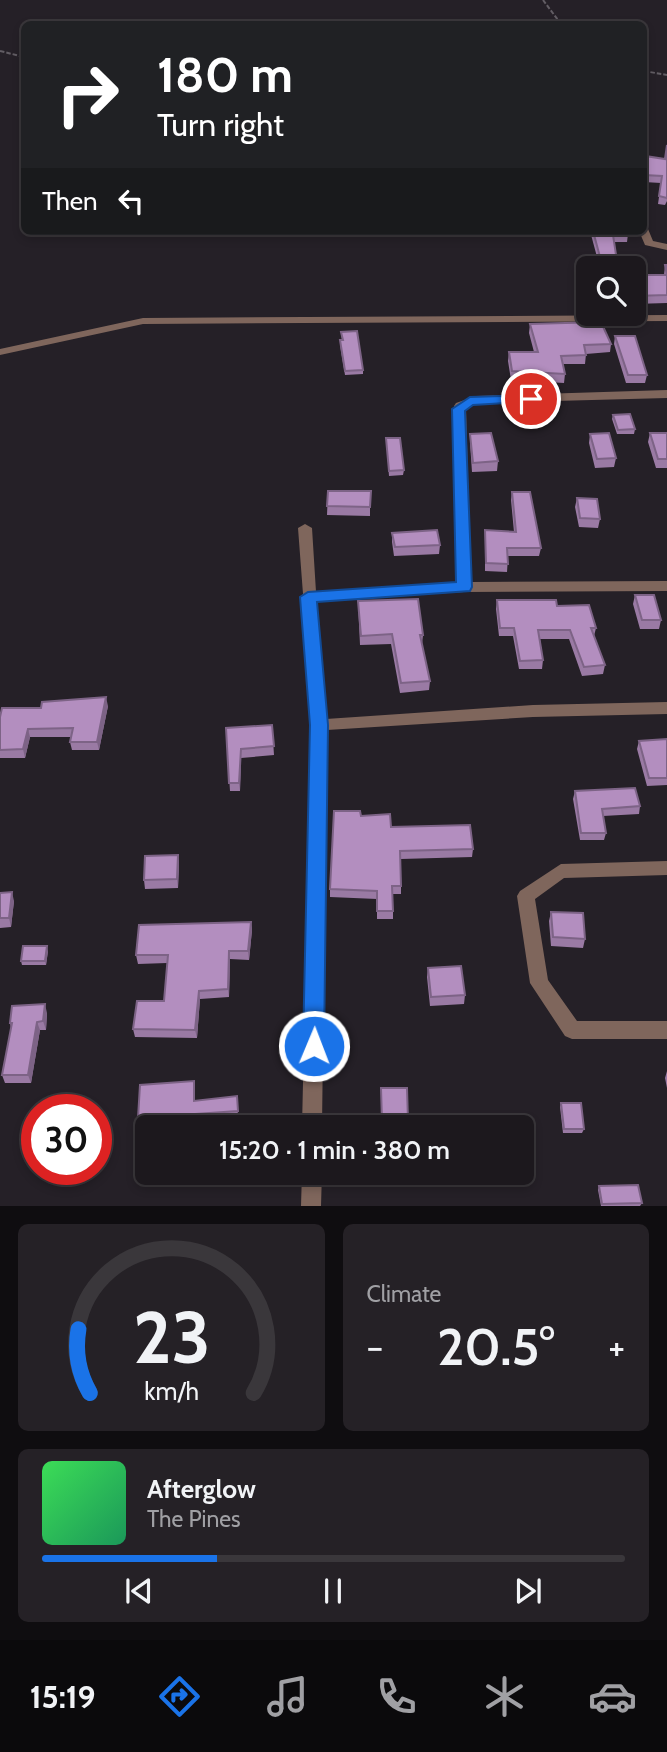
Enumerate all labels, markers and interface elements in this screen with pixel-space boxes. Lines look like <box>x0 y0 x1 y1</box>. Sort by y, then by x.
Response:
text: 180 m <box>157 45 293 104</box>
icon: right <box>42 49 133 140</box>
text: Turn right <box>157 105 284 144</box>
icon: left <box>112 182 150 220</box>
text: Then <box>42 185 98 217</box>
map controls <box>576 256 646 326</box>
button: search <box>576 256 646 326</box>
pin <box>501 369 561 429</box>
icon: arrive <box>512 380 550 418</box>
position arrow <box>277 1009 351 1083</box>
speed limit sign: 30 <box>21 1094 112 1185</box>
text: 15:20 · 1 min · 380 m <box>219 1134 450 1166</box>
text: Climate <box>367 1280 441 1308</box>
text: 23 <box>132 1294 210 1382</box>
text: 20.5° <box>437 1315 555 1378</box>
text: − <box>367 1323 383 1370</box>
text: + <box>608 1323 625 1370</box>
text: km/h <box>144 1376 199 1406</box>
text: Afterglow <box>147 1473 256 1505</box>
text: The Pines <box>147 1505 241 1533</box>
icon: previous <box>120 1572 158 1610</box>
icon: pause <box>314 1572 352 1610</box>
icon: next <box>509 1572 547 1610</box>
icon: directions <box>155 1672 204 1721</box>
icon: music <box>263 1672 312 1721</box>
icon: phone <box>372 1672 421 1721</box>
icon: climate <box>480 1672 529 1721</box>
icon: car <box>588 1672 637 1721</box>
text: 15:19 <box>30 1677 96 1716</box>

